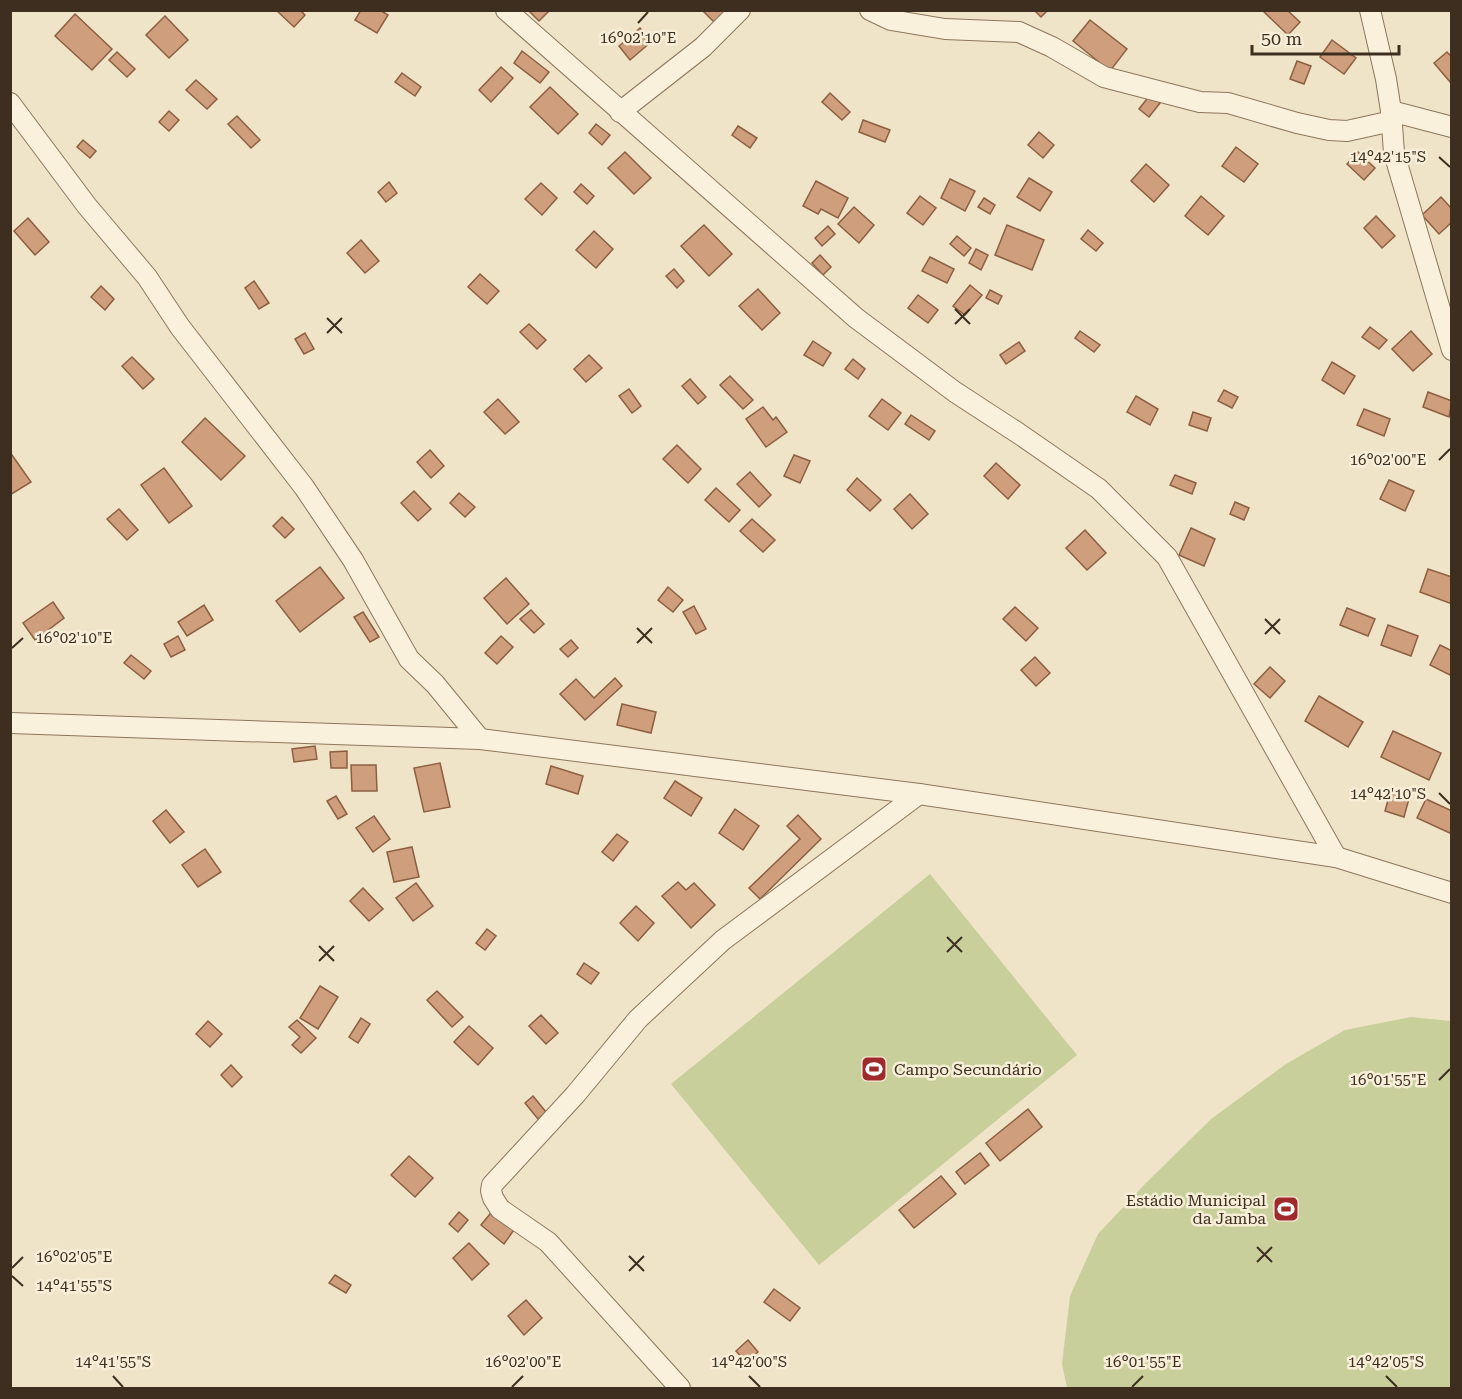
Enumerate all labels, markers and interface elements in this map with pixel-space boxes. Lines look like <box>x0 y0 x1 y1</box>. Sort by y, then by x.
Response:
scale bar <box>1252 18 1399 56</box>
text: 50 m <box>1261 28 1302 49</box>
text: 16°02'10"E <box>600 29 676 47</box>
text: 14°42'15"S <box>1350 148 1426 166</box>
text: 16°02'00"E <box>1350 451 1426 469</box>
text: 16°02'10"E <box>36 629 112 647</box>
text: 14°42'10"S <box>1350 785 1426 803</box>
sports icon: Campo Secundário <box>859 1054 889 1084</box>
place label: Campo Secundário <box>894 1060 1042 1079</box>
text: 16°01'55"E <box>1350 1071 1426 1089</box>
place label: Estádio Municipal da Jamba <box>1126 1191 1266 1228</box>
sports icon: Estádio Municipal da Jamba <box>1271 1194 1301 1224</box>
text: 16°02'05"E <box>36 1248 112 1266</box>
text: 14°41'55"S <box>36 1277 112 1295</box>
text: 14°41'55"S <box>75 1353 151 1371</box>
text: 16°02'00"E <box>485 1353 561 1371</box>
text: 14°42'00"S <box>711 1353 787 1371</box>
text: 16°01'55"E <box>1105 1353 1181 1371</box>
text: 14°42'05"S <box>1348 1353 1424 1371</box>

